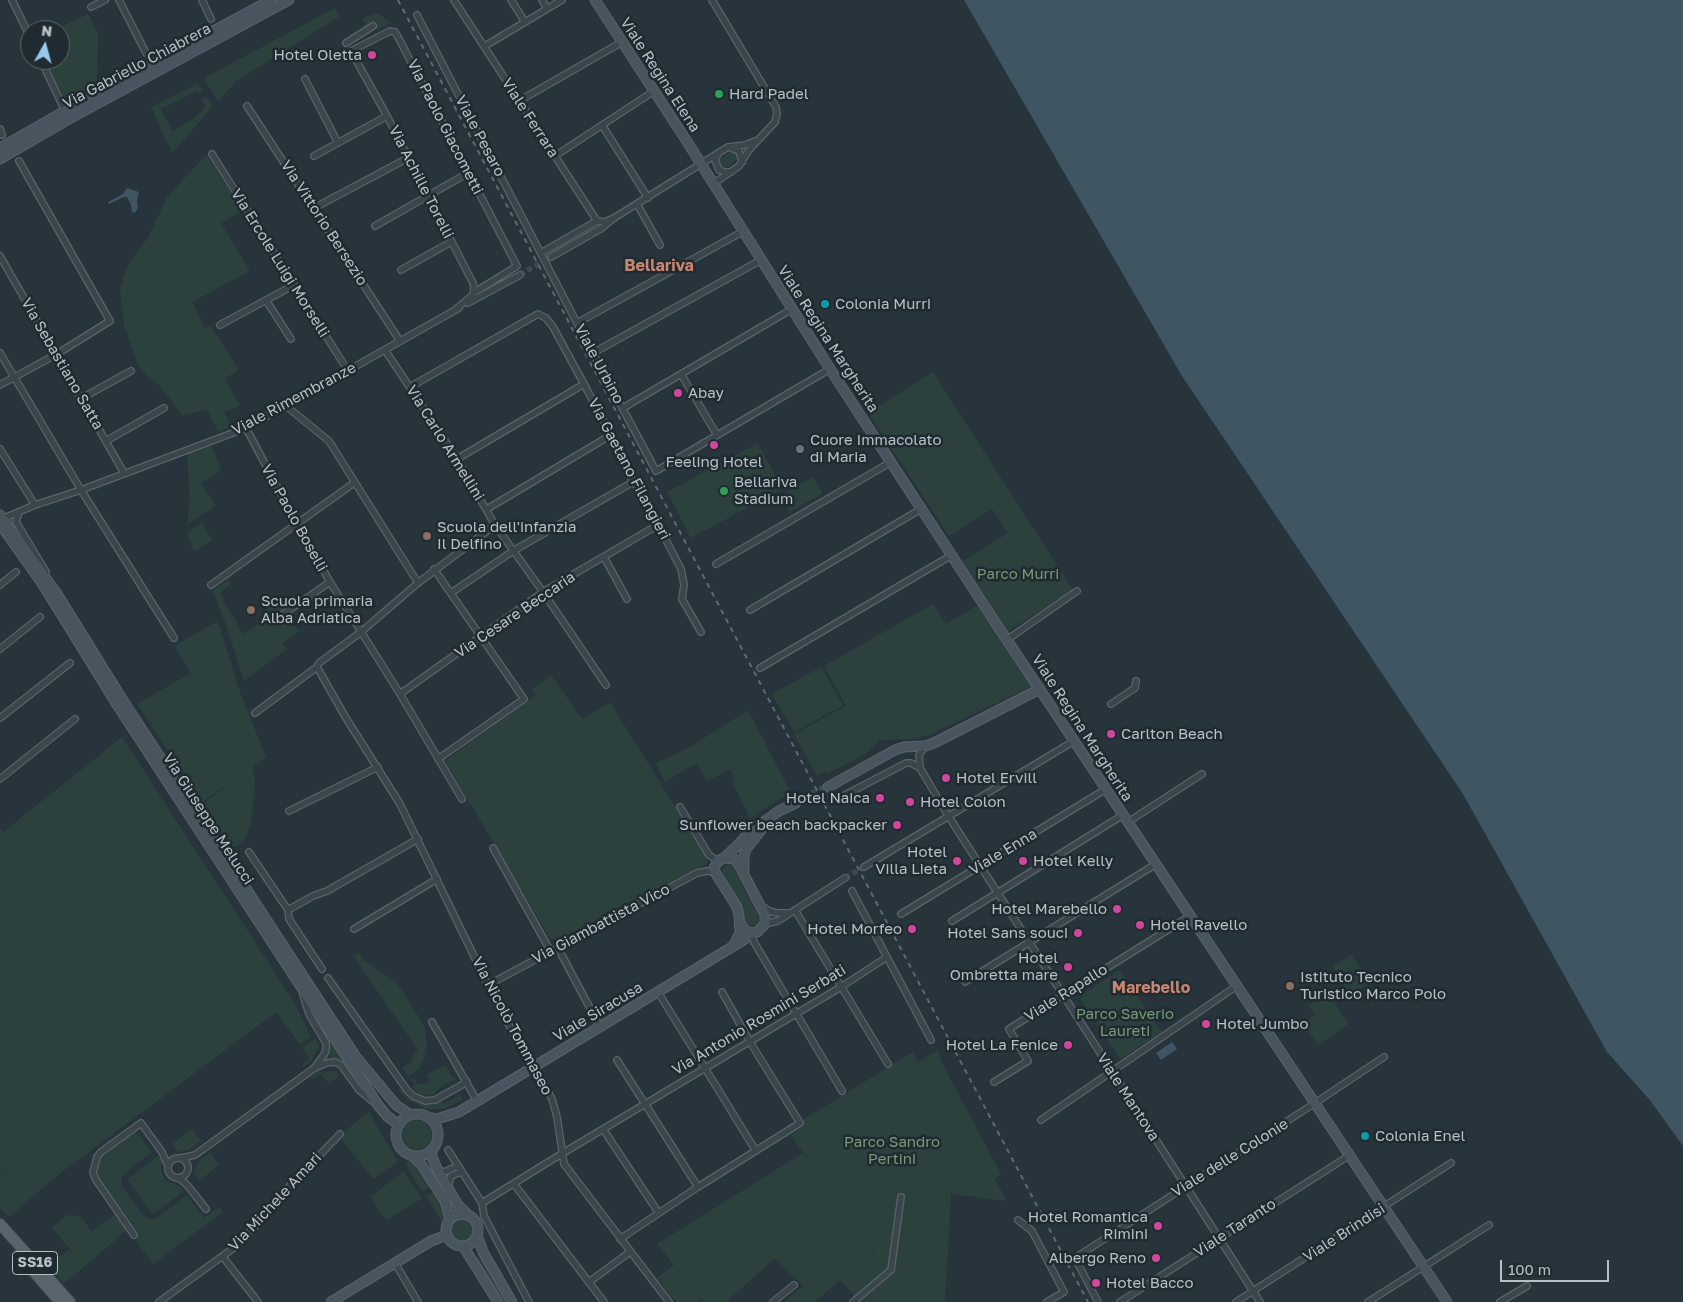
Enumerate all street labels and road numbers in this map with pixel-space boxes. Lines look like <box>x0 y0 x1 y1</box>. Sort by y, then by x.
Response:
street label: Viale Regina Elena <box>616 14 704 136</box>
street label: Via Gabriello Chiabrera <box>60 19 214 113</box>
street label: Via Paolo Giacometti <box>403 57 487 197</box>
street label: Viale Ferrara <box>498 75 562 161</box>
street label: Viale Pesaro <box>451 92 509 180</box>
street label: Via Achille Torelli <box>385 122 457 242</box>
street label: Via Vittorio Bersezio <box>277 157 371 289</box>
street label: Via Ercole Luigi Morselli <box>227 185 333 341</box>
street label: Viale Regina Margherita <box>774 262 882 416</box>
street label: Via Sebastiano Satta <box>17 295 107 433</box>
street label: Viale Urbino <box>570 321 628 407</box>
street label: Viale Rimembranze <box>229 359 359 439</box>
street label: Via Carlo Armellini <box>402 382 488 504</box>
street label: Via Gaetano Filangieri <box>584 395 674 543</box>
street label: Via Paolo Boselli <box>257 461 331 575</box>
street label: Via Cesare Beccaria <box>451 568 579 662</box>
street label: Viale Regina Margherita <box>1028 651 1136 805</box>
street label: Via Giuseppe Melucci <box>159 750 257 888</box>
street label: Viale Enna <box>966 825 1040 879</box>
street label: Via Giambattista Vico <box>529 880 673 968</box>
street label: Via Nicolò Tommaseo <box>468 954 556 1098</box>
street label: Viale Rapallo <box>1021 960 1111 1026</box>
street label: Via Antonio Rosmini Serbati <box>669 961 849 1079</box>
street label: Viale Siracusa <box>550 978 646 1046</box>
street label: Viale Mantova <box>1093 1050 1163 1144</box>
street label: Viale delle Colonie <box>1168 1115 1292 1201</box>
street label: Via Michele Amari <box>225 1149 325 1255</box>
street label: Viale Taranto <box>1191 1195 1279 1261</box>
street label: Viale Brindisi <box>1300 1200 1388 1266</box>
road number: SS16 <box>12 1252 58 1274</box>

